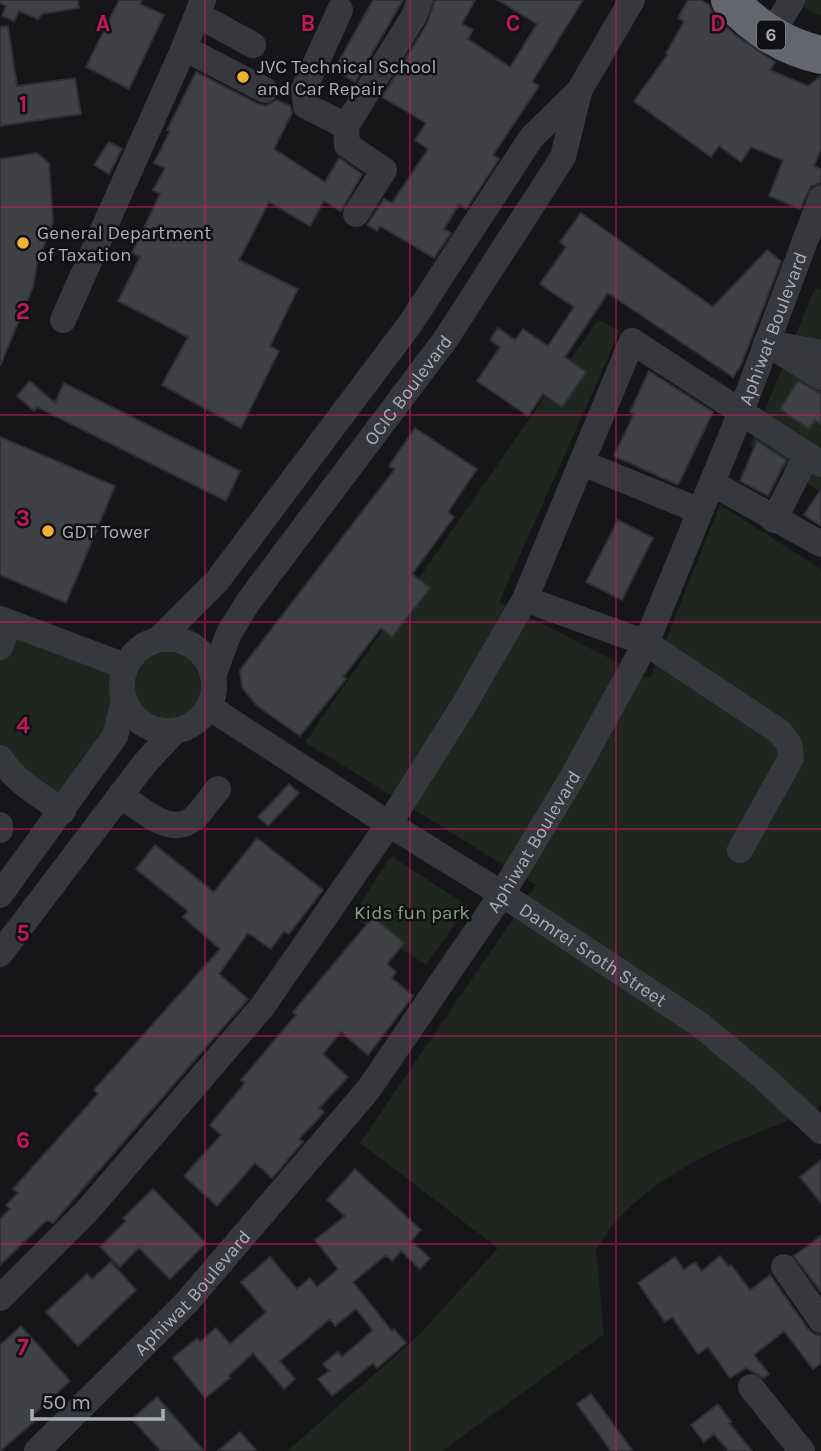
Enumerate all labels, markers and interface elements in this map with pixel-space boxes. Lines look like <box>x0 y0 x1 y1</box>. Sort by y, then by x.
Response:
text: A <box>96 10 110 37</box>
text: B <box>301 10 315 37</box>
text: C <box>506 10 520 37</box>
text: D <box>710 10 726 37</box>
road number: 6 <box>757 20 785 50</box>
place label: JVC Technical School and Car Repair <box>257 56 437 100</box>
marker: JVC Technical School and Car Repair <box>235 69 251 85</box>
text: 1 <box>19 91 27 118</box>
place label: General Department of Taxation <box>37 222 211 266</box>
marker: General Department of Taxation <box>15 235 31 251</box>
street label: Aphiwat Boulevard <box>734 249 812 409</box>
text: 2 <box>16 298 30 325</box>
street label: OCIC Boulevard <box>360 331 457 450</box>
text: 3 <box>16 505 30 532</box>
place label: GDT Tower <box>62 521 150 543</box>
marker: GDT Tower <box>40 523 56 539</box>
text: 4 <box>16 712 30 739</box>
street label: Aphiwat Boulevard <box>483 767 586 917</box>
street label: Damrei Sroth Street <box>515 899 670 1012</box>
park label: Kids fun park <box>354 902 470 924</box>
text: 5 <box>16 920 30 947</box>
text: 6 <box>16 1127 30 1154</box>
street label: Aphiwat Boulevard <box>130 1226 256 1360</box>
text: 7 <box>17 1334 29 1361</box>
scale bar <box>32 1378 163 1422</box>
text: 50 m <box>42 1390 91 1414</box>

